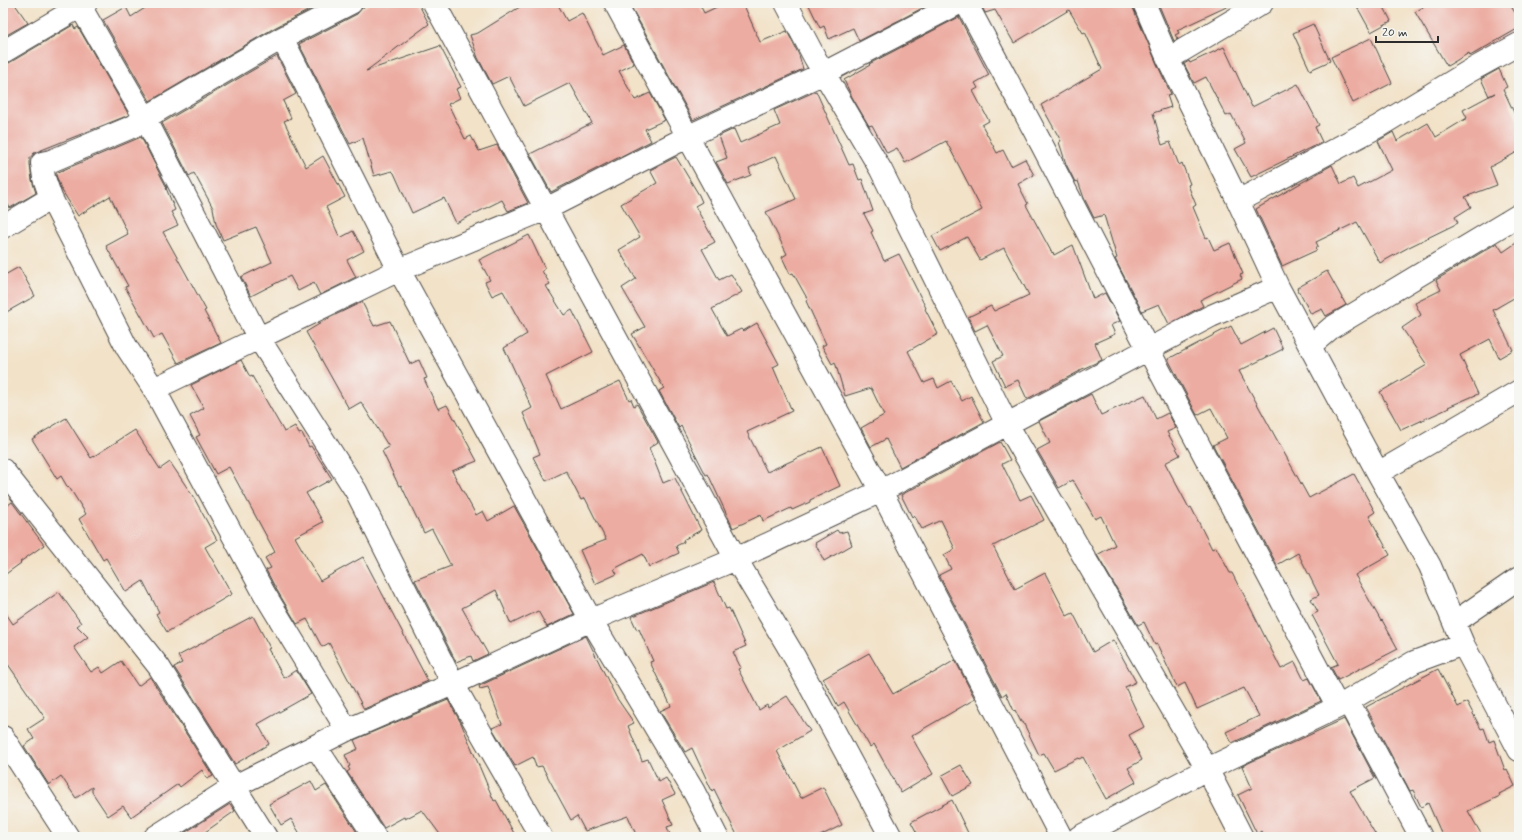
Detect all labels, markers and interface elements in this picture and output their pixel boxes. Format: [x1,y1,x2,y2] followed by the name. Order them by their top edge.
[1376,18,1438,44] scale bar
[1382,25,1408,41] text: 20 m

